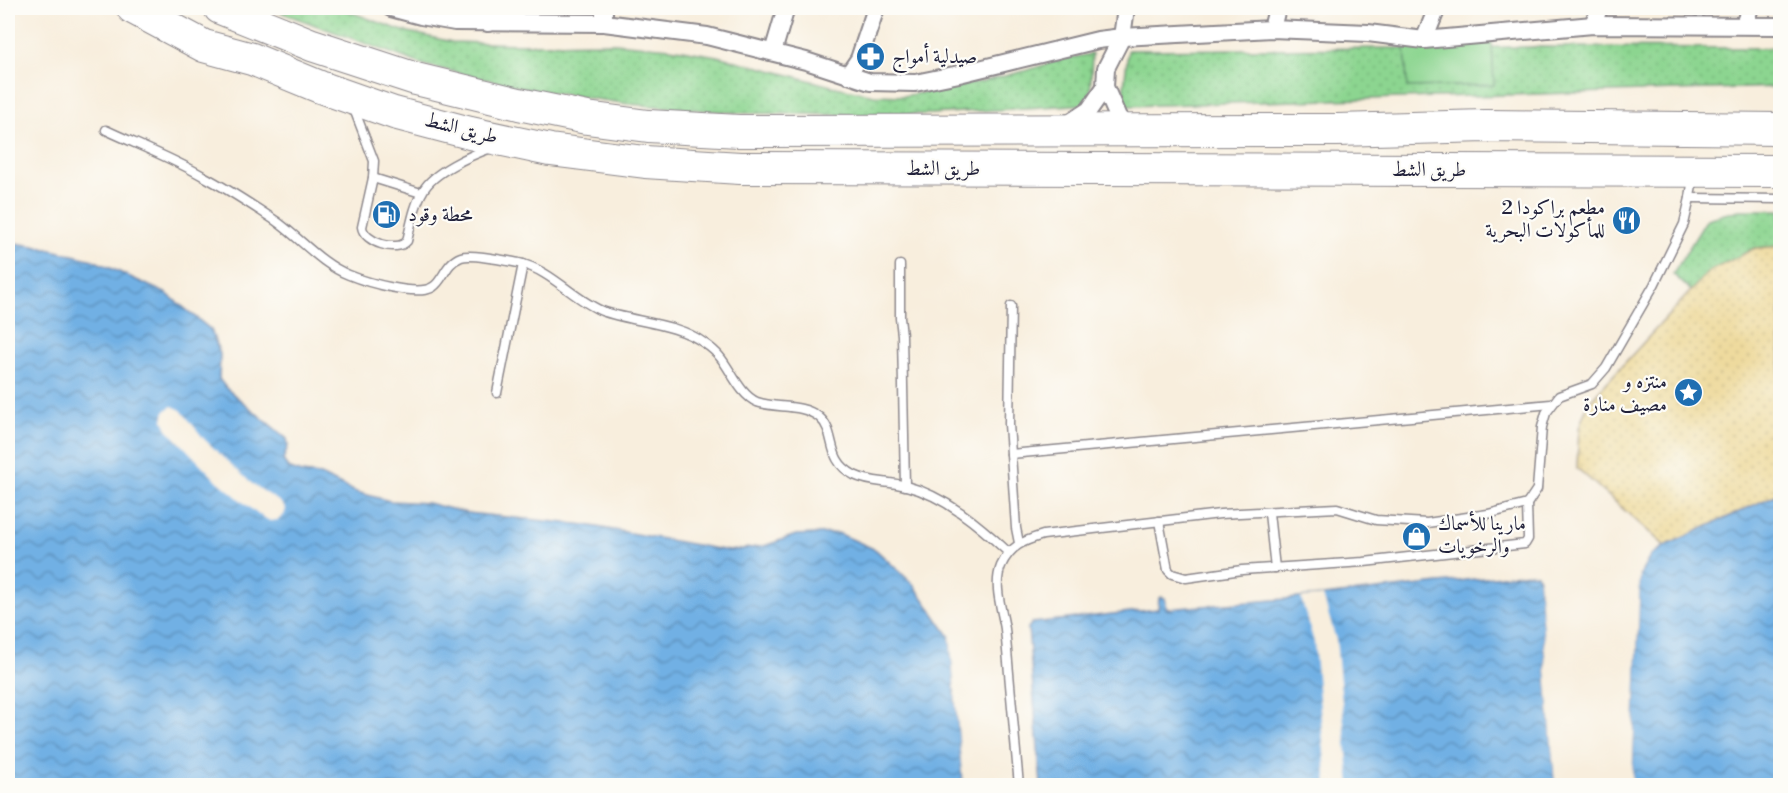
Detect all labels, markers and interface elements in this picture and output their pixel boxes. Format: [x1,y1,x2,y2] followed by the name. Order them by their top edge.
[855,41,887,73] pharmacy icon: صيدلية أمواج
[892,42,977,74] place label: صيدلية أمواج
[422,108,500,150] street label: طريق الشط
[906,157,980,182] street label: طريق الشط
[1392,158,1466,183] street label: طريق الشط
[1485,196,1605,244] place label: مطعم براكودا 2 للمأكولات البحرية
[371,199,403,231] fuel station icon: محطة وقود
[408,203,473,228] place label: محطة وقود
[1610,204,1642,236] restaurant icon: مطعم براكودا 2 للمأكولات البحرية
[1583,370,1667,418] place label: منتزه و مصيف منارة
[1672,377,1704,409] place icon: منتزه و مصيف منارة
[1438,510,1526,560] place label: مارينا للأسماك والرخويات
[1401,520,1433,552] shop icon: مارينا للأسماك والرخويات

